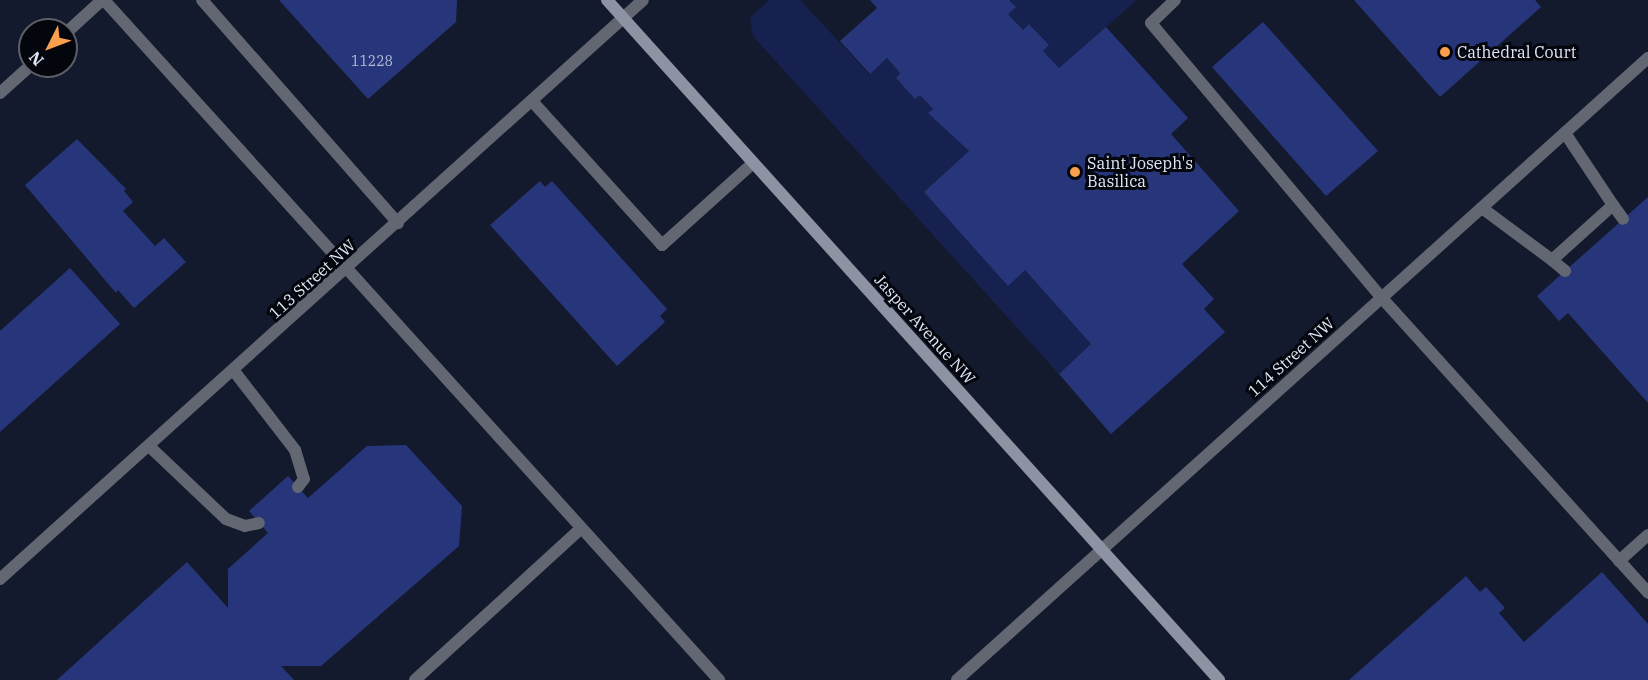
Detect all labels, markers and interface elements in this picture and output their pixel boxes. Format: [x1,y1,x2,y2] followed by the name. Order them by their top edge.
[18,18,78,78] north arrow
[1457,42,1576,62] place label: Cathedral Court
[1438,45,1452,59] marker: Cathedral Court
[24,47,48,70] text: N
[351,53,393,69] house number: 11228
[1087,153,1193,191] place label: Saint Joseph's Basilica
[1068,165,1082,179] marker: Saint Joseph's Basilica
[265,235,359,323] street label: 113 Street NW
[871,270,979,388] street label: Jasper Avenue NW
[1244,313,1338,401] street label: 114 Street NW

